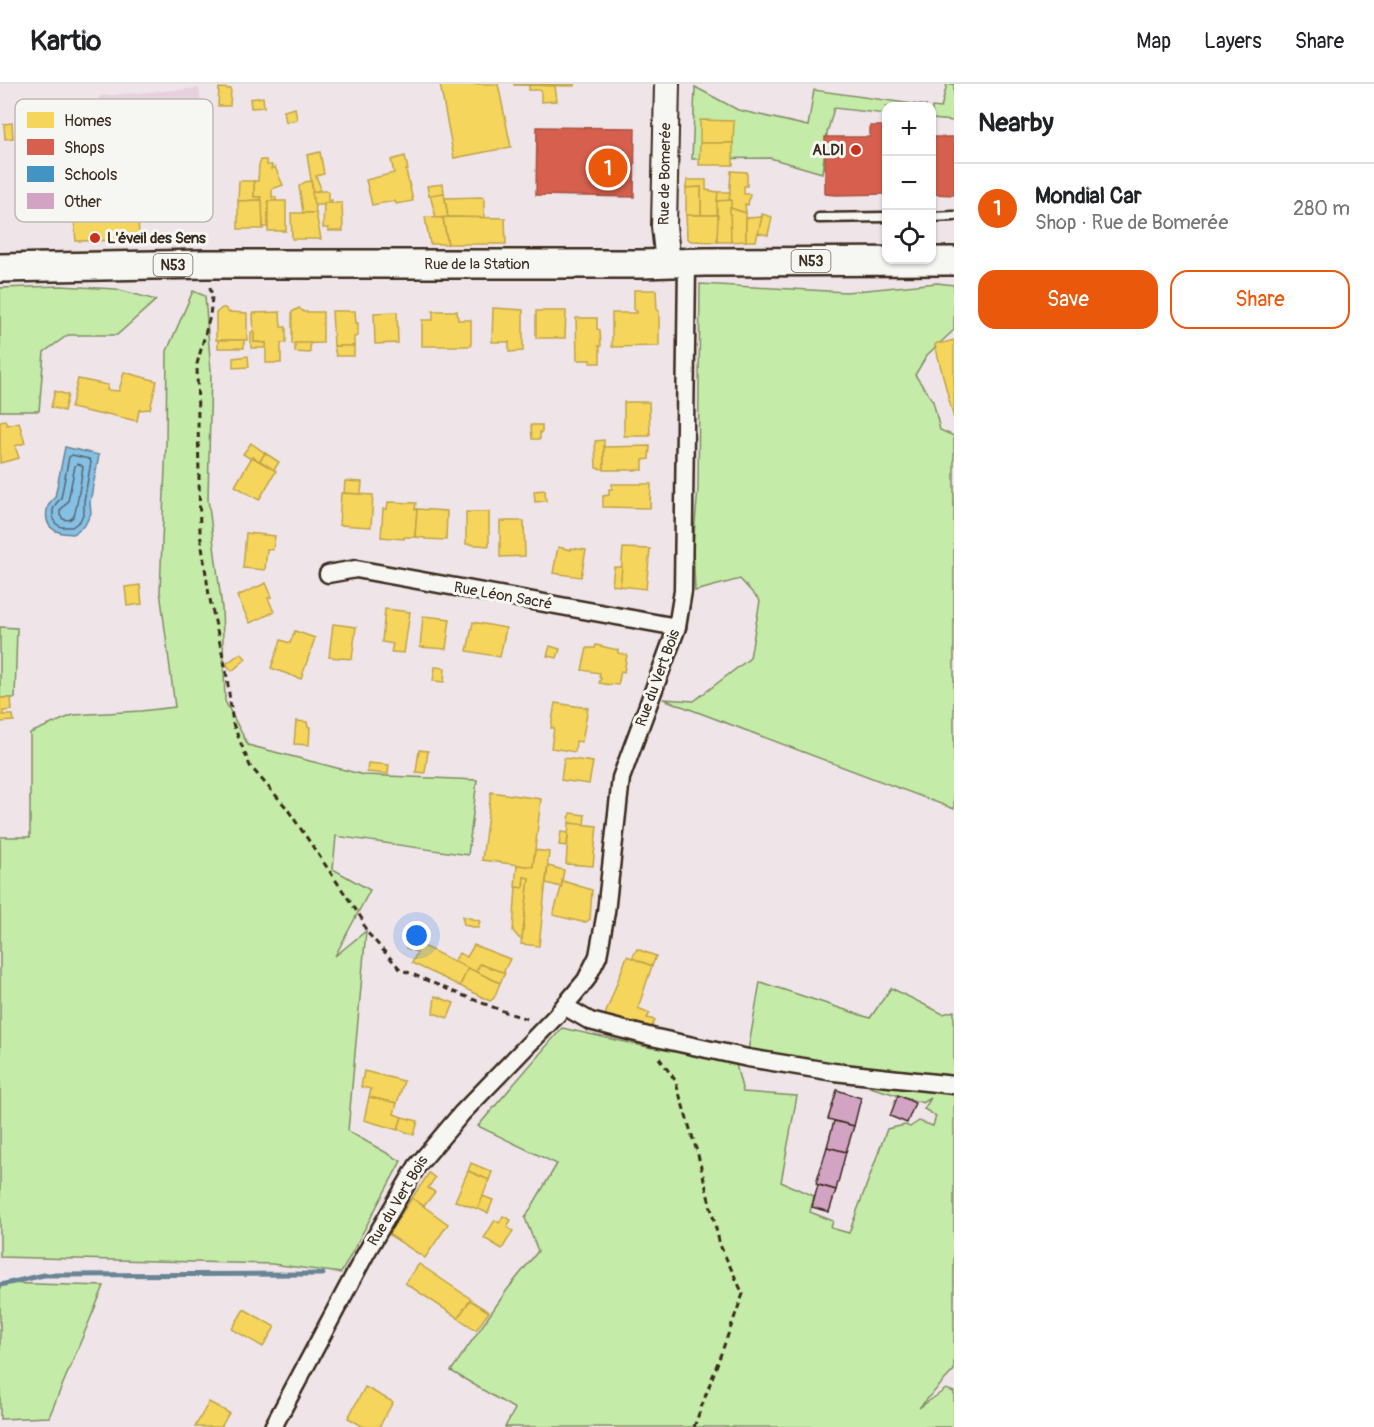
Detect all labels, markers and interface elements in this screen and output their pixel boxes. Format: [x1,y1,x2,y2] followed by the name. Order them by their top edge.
[30,24,101,59] text: Kartio
[1136,28,1171,55] text: Map
[1204,28,1262,55] text: Layers
[1295,28,1344,55] text: Share
[15,99,213,222] legend
[882,102,936,264] map controls
[882,102,936,156] button: +
[978,107,1054,139] text: Nearby
[64,111,112,131] text: Homes
[655,122,675,225] street label: Rue de Bomerée
[64,138,104,158] text: Shops
[812,141,844,160] place label: ALDI
[849,143,863,157] marker: ALDI
[588,146,628,190] pin: 1
[882,156,936,210] button: −
[64,165,117,185] text: Schools
[1035,182,1141,210] text: Mondial Car
[64,192,102,212] text: Other
[994,196,1001,221] text: 1
[1293,196,1350,221] text: 280 m
[882,210,936,264] button: locate
[1035,210,1228,235] text: Shop · Rue de Bomerée
[107,229,206,248] place label: L'éveil des Sens
[88,231,102,245] marker: L'éveil des Sens
[792,250,830,272] road number: N53
[154,254,192,276] road number: N53
[424,255,530,274] street label: Rue de la Station
[978,270,1158,329] button: Save
[1170,270,1350,329] button: Share
[452,578,554,614] street label: Rue Léon Sacré
[632,627,684,729] street label: Rue du Vert Bois
[402,921,431,950] your location
[364,1152,433,1250] street label: Rue du Vert Bois

